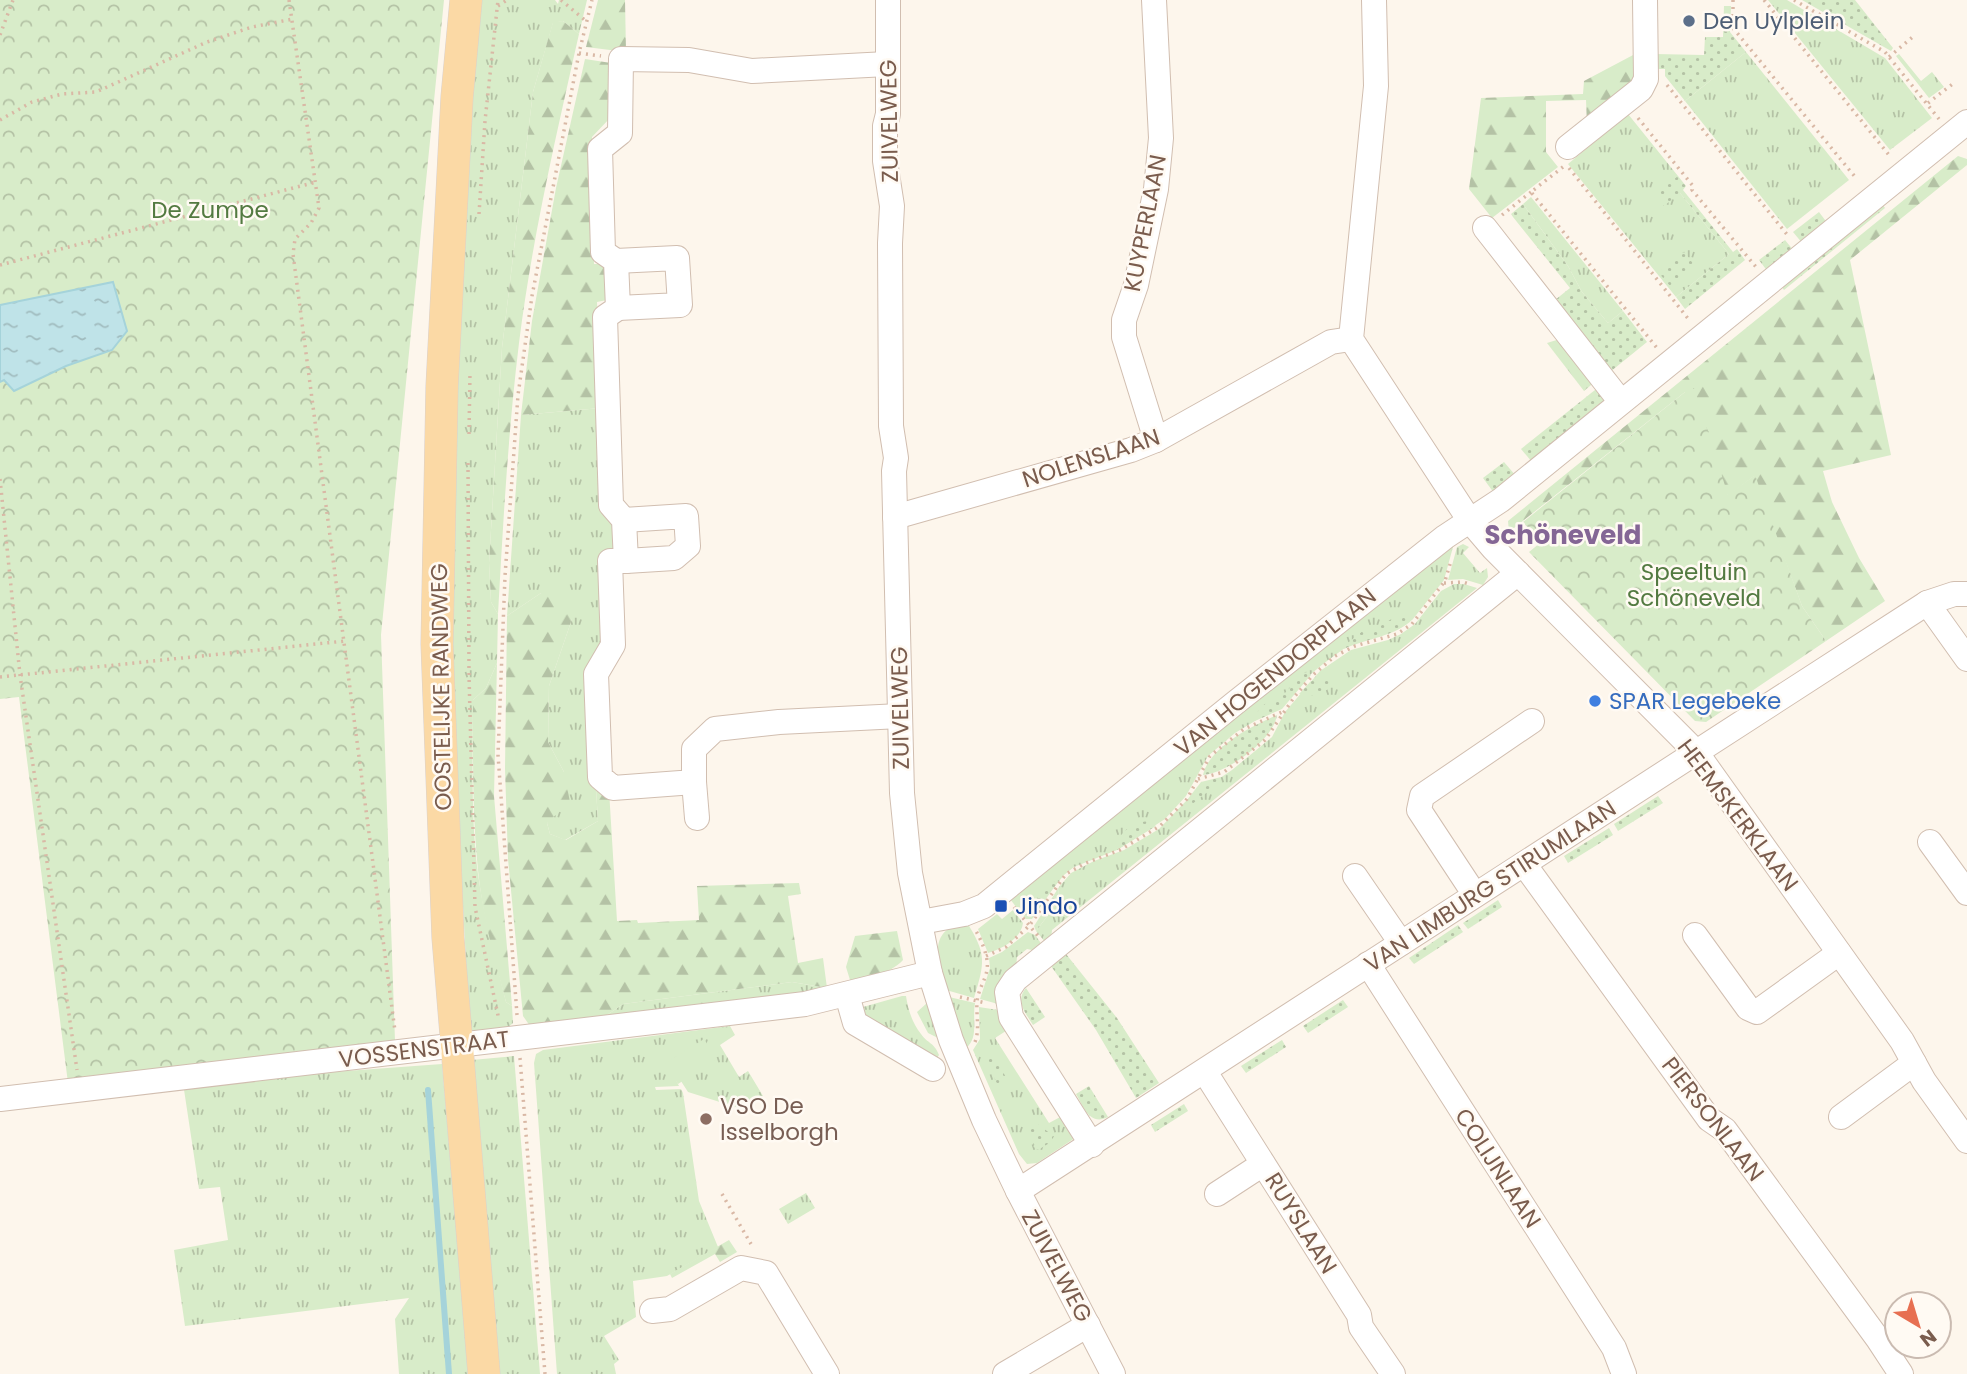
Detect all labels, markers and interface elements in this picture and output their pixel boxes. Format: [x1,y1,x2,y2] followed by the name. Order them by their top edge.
[1703,5,1844,37] place label: Den Uylplein
[1681,13,1697,29] marker: Den Uylplein
[872,59,906,183] street label: ZUIVELWEG
[1116,152,1174,294] street label: KUYPERLAAN
[151,194,269,226] park label: De Zumpe
[1018,421,1164,495] street label: NOLENSLAAN
[1485,517,1641,553] district label: Schöneveld
[1627,556,1761,614] park label: Speeltuin Schöneveld
[423,563,459,811] street label: OOSTELIJKE RANDWEG
[1167,580,1383,764] street label: VAN HOGENDORPLAAN
[883,646,917,770] street label: ZUIVELWEG
[1609,685,1781,717] place label: SPAR Legebeke
[1587,693,1603,709] marker: SPAR Legebeke
[1670,732,1806,898] street label: HEEMSKERKLAAN
[1358,792,1622,980] street label: VAN LIMBURG STIRUMLAAN
[1015,890,1078,922] place label: Jindo
[993,898,1009,914] marker: Jindo
[337,1023,511,1075] street label: VOSSENSTRAAT
[1654,1050,1772,1188] street label: PIERSONLAAN
[720,1090,839,1148] place label: VSO De Isselborgh
[1447,1102,1549,1234] street label: COLIJNLAAN
[698,1111,714,1127] marker: VSO De Isselborgh
[1257,1166,1345,1280] street label: RUYSLAAN
[1014,1204,1100,1328] street label: ZUIVELWEG
[1883,1290,1953,1360] north arrow
[1914,1323,1942,1353] text: N

